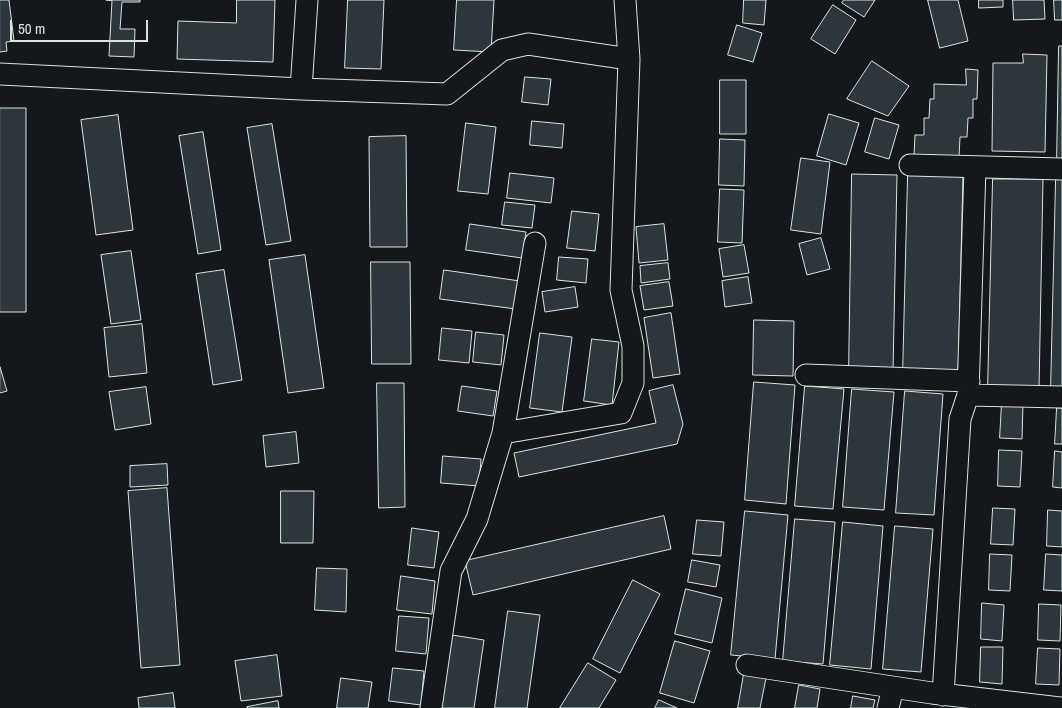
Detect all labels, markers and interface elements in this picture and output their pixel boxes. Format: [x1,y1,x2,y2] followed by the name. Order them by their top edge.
[12,10,150,42] scale bar
[18,18,45,39] text: 50 m

